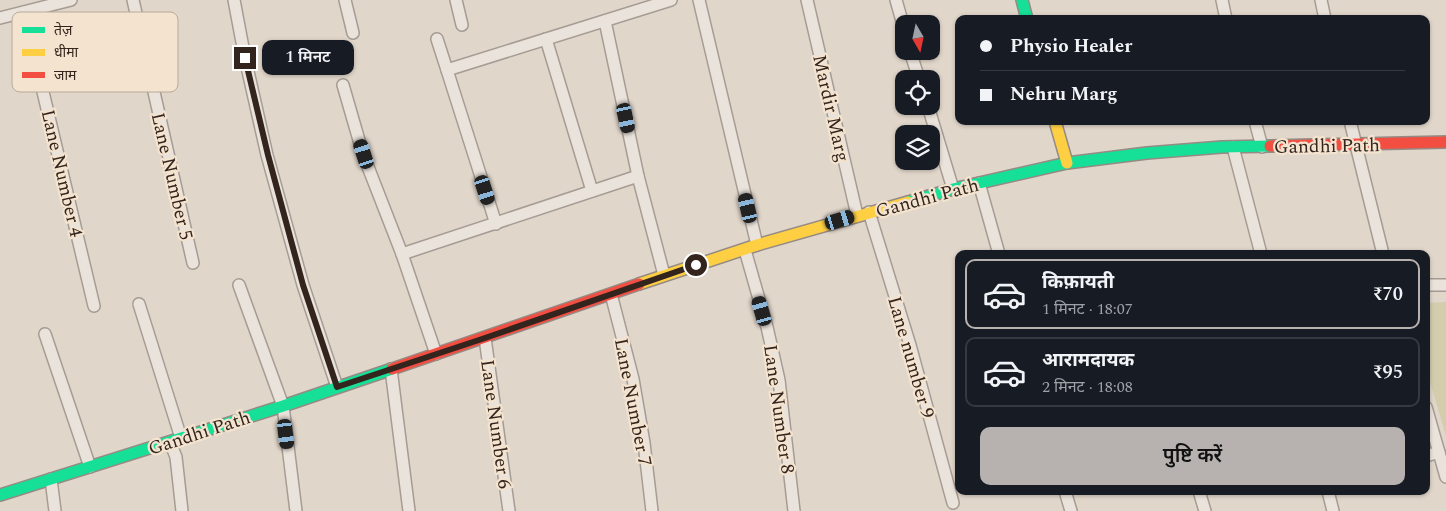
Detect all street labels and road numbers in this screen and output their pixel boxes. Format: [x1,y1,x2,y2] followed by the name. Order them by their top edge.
[804,52,857,165] street label: Mardir Marg
[33,107,90,240] street label: Lane Number 4
[143,110,200,243] street label: Lane Number 5
[1274,131,1380,162] street label: Gandhi Path
[872,171,982,226] street label: Gandhi Path
[879,293,942,422] street label: Lane number 9
[606,336,659,469] street label: Lane Number 7
[755,343,802,476] street label: Lane Number 8
[472,358,519,491] street label: Lane Number 6
[145,403,254,464] street label: Gandhi Path

